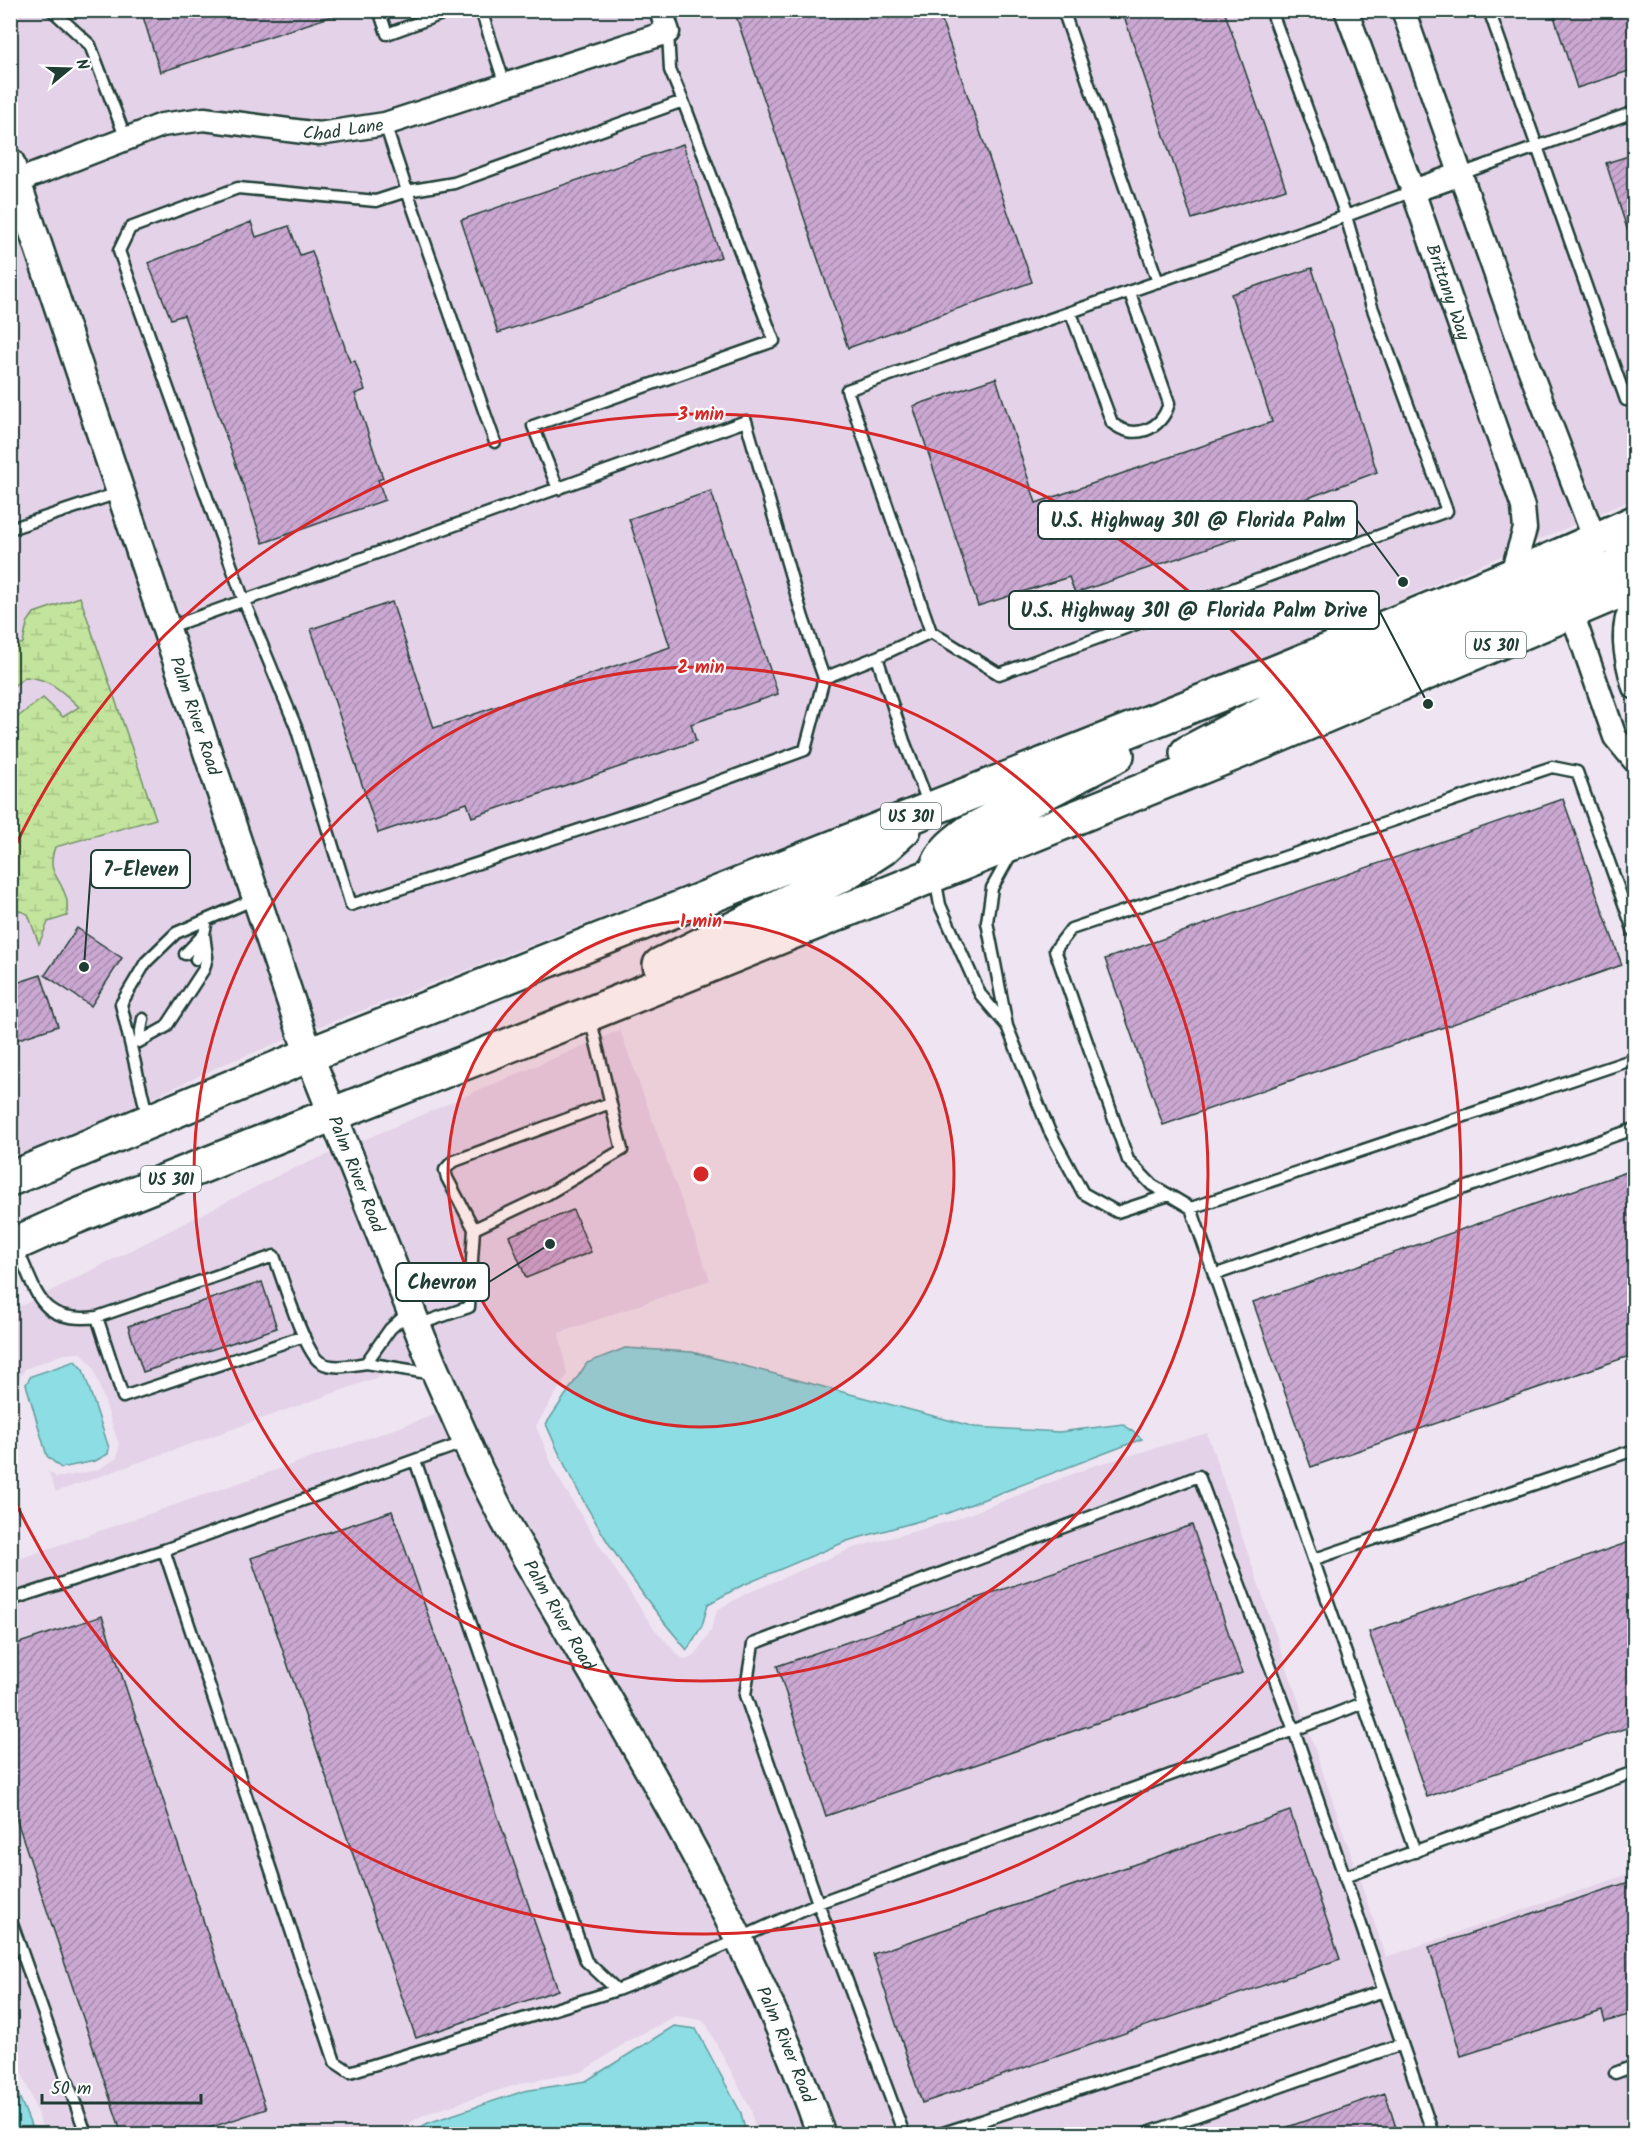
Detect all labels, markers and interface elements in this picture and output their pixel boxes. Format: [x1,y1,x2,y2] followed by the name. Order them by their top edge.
[39,39,99,99] north arrow
[68,56,95,73] text: N
[301,111,386,150] street label: Chad Lane
[1417,240,1477,345] street label: Brittany Way
[677,401,724,430] text: 3 min
[1038,501,1357,539] callout: U.S. Highway 301 @ Florida Palm
[1050,506,1346,538] text: U.S. Highway 301 @ Florida Palm
[1009,591,1379,629] callout: U.S. Highway 301 @ Florida Palm Drive
[1021,596,1368,628] text: U.S. Highway 301 @ Florida Palm Drive
[1466,632,1526,658] road number: US 301
[161,653,228,781] street label: Palm River Road
[678,654,724,683] text: 2 min
[881,803,941,829] road number: US 301
[91,850,190,888] callout: 7-Eleven
[103,855,179,887] text: 7-Eleven
[680,908,722,937] text: 1 min
[319,1112,392,1239] street label: Palm River Road
[691,1164,711,1184] centre of rings
[141,1166,201,1192] road number: US 301
[396,1263,489,1301] callout: Chevron
[407,1268,477,1300] text: Chevron
[514,1555,602,1677] street label: Palm River Road
[747,1982,822,2108] street label: Palm River Road
[42,2067,201,2105] scale bar
[51,2075,91,2104] text: 50 m

